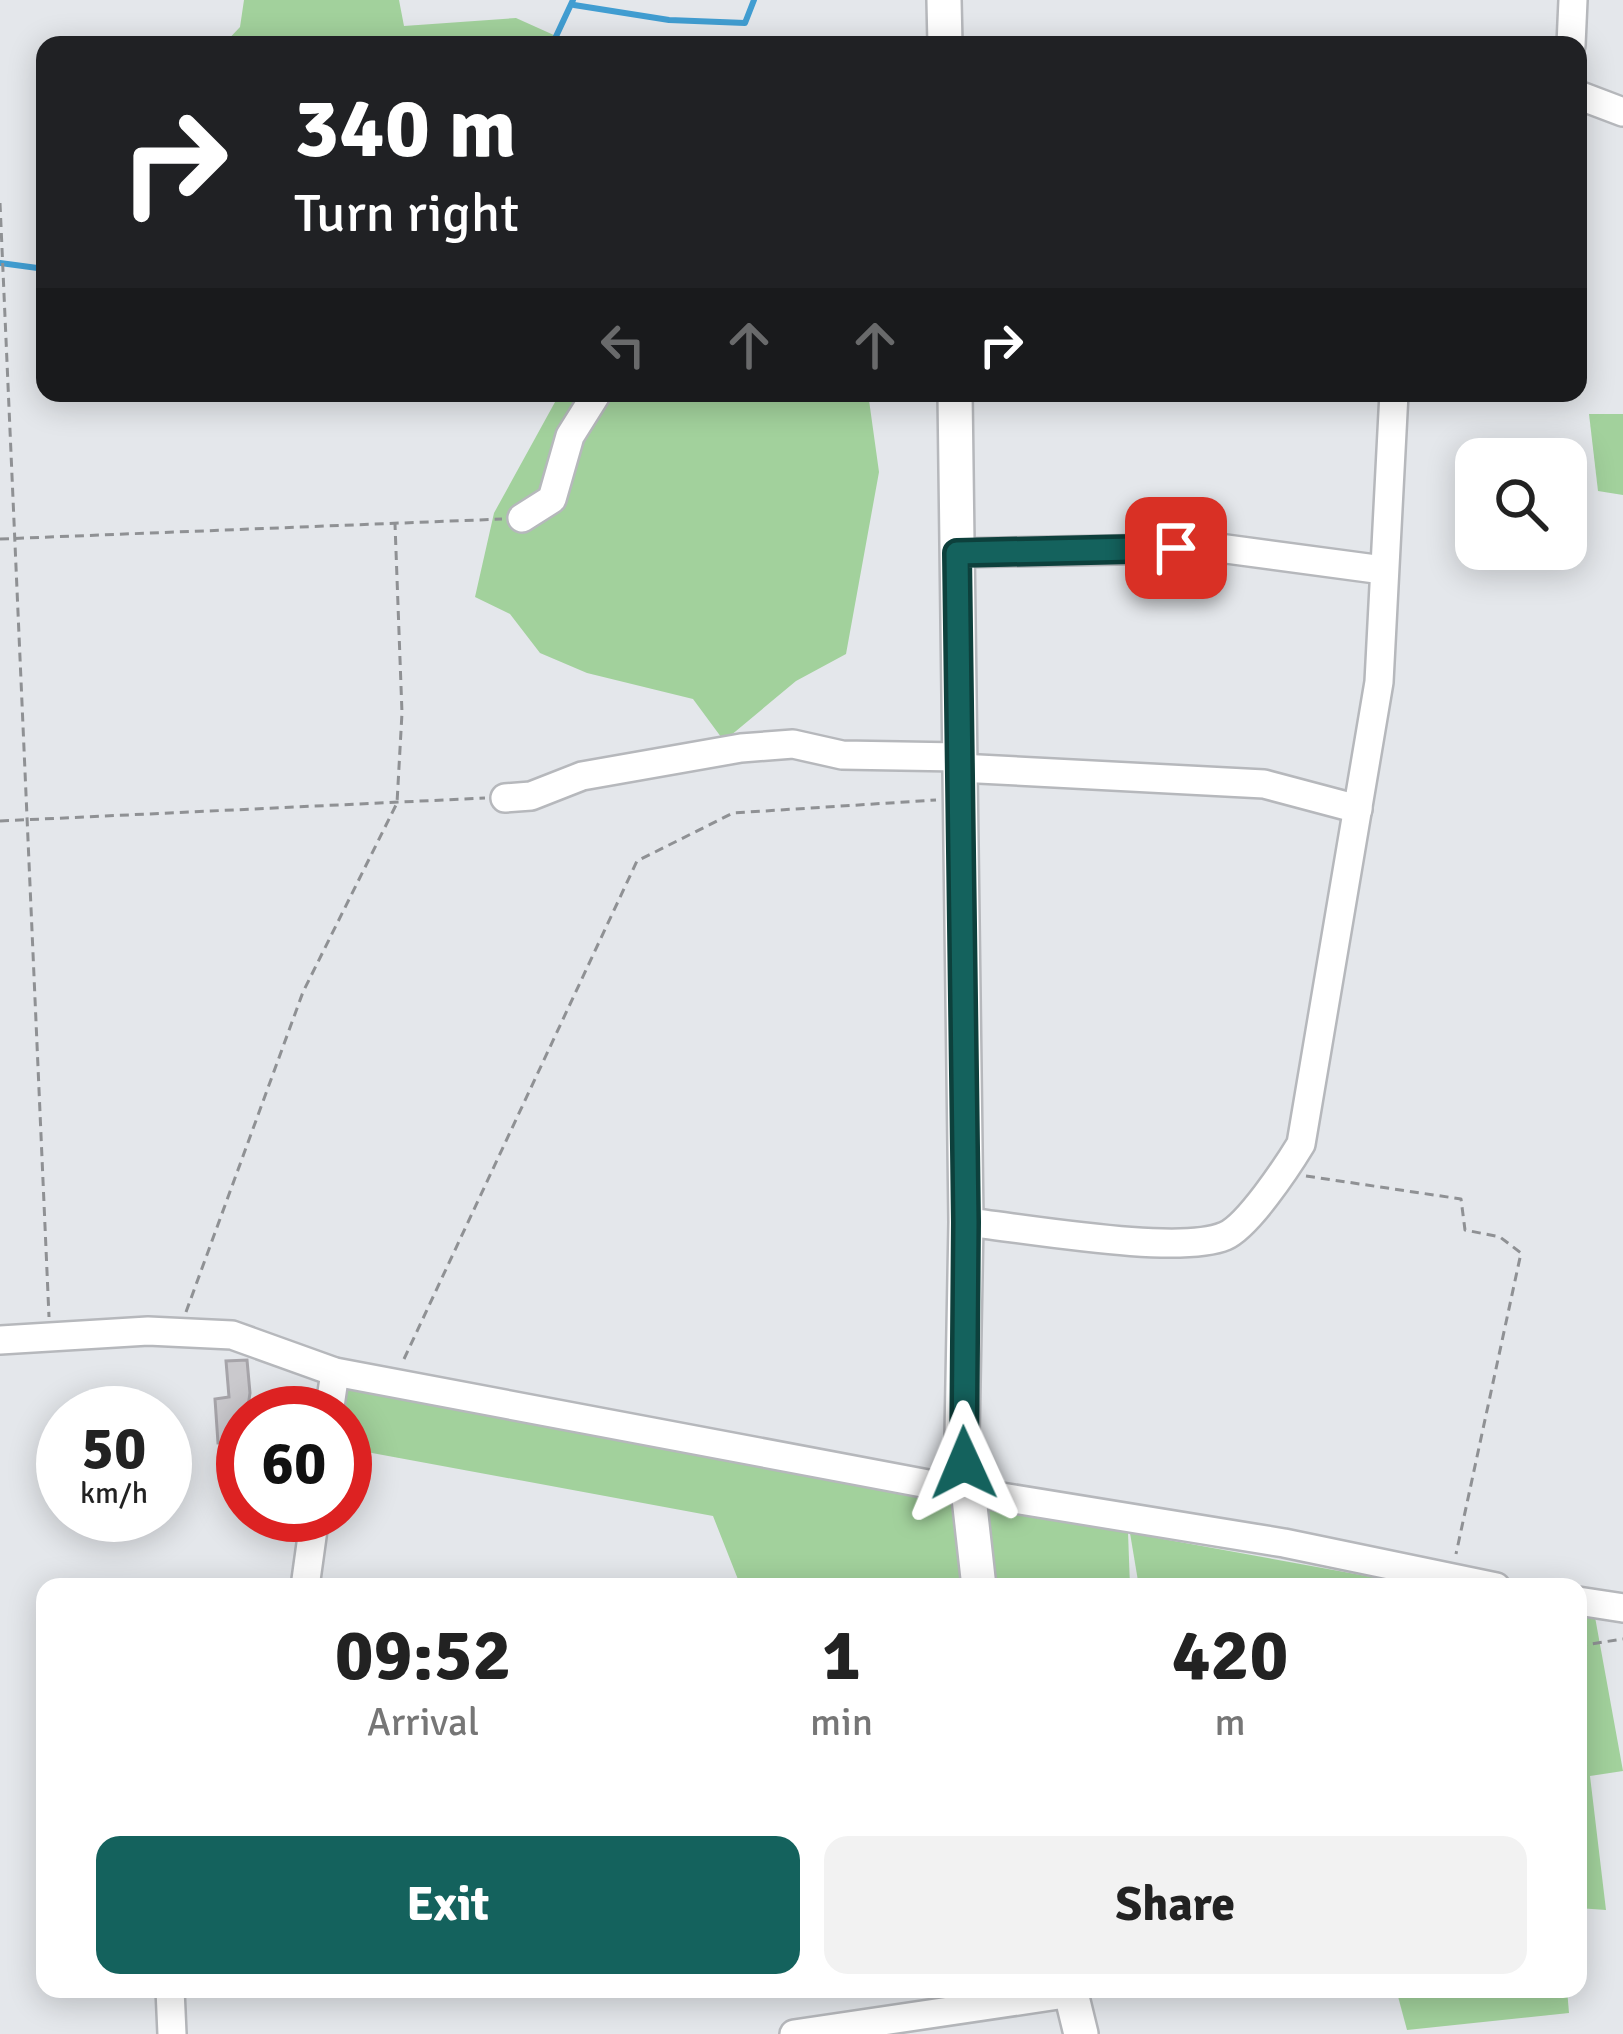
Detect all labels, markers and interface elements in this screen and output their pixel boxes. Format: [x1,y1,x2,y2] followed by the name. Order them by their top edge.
[294,77,516,181] text: 340 m
[96,84,252,240] icon: right
[294,180,519,247] text: Turn right
[590,312,656,378] icon: left
[716,312,782,378] icon: ahead
[842,312,908,378] icon: ahead
[968,312,1034,378] icon: right
[1455,438,1587,570] map controls
[1455,438,1587,570] button: search
[1125,497,1227,599] pin
[1143,515,1209,581] icon: arrive
[216,1386,372,1542] speed limit sign: 60
[901,1400,1027,1526] position arrow
[82,1412,146,1486] text: 50
[80,1475,148,1512] text: km/h
[335,1611,511,1700] text: 09:52
[822,1611,861,1700] text: 1
[1172,1611,1288,1700] text: 420
[367,1698,479,1746] text: Arrival
[810,1698,873,1746] text: min
[1214,1698,1246,1746] text: m
[96,1836,800,1974] button: Exit
[824,1836,1527,1974] button: Share

